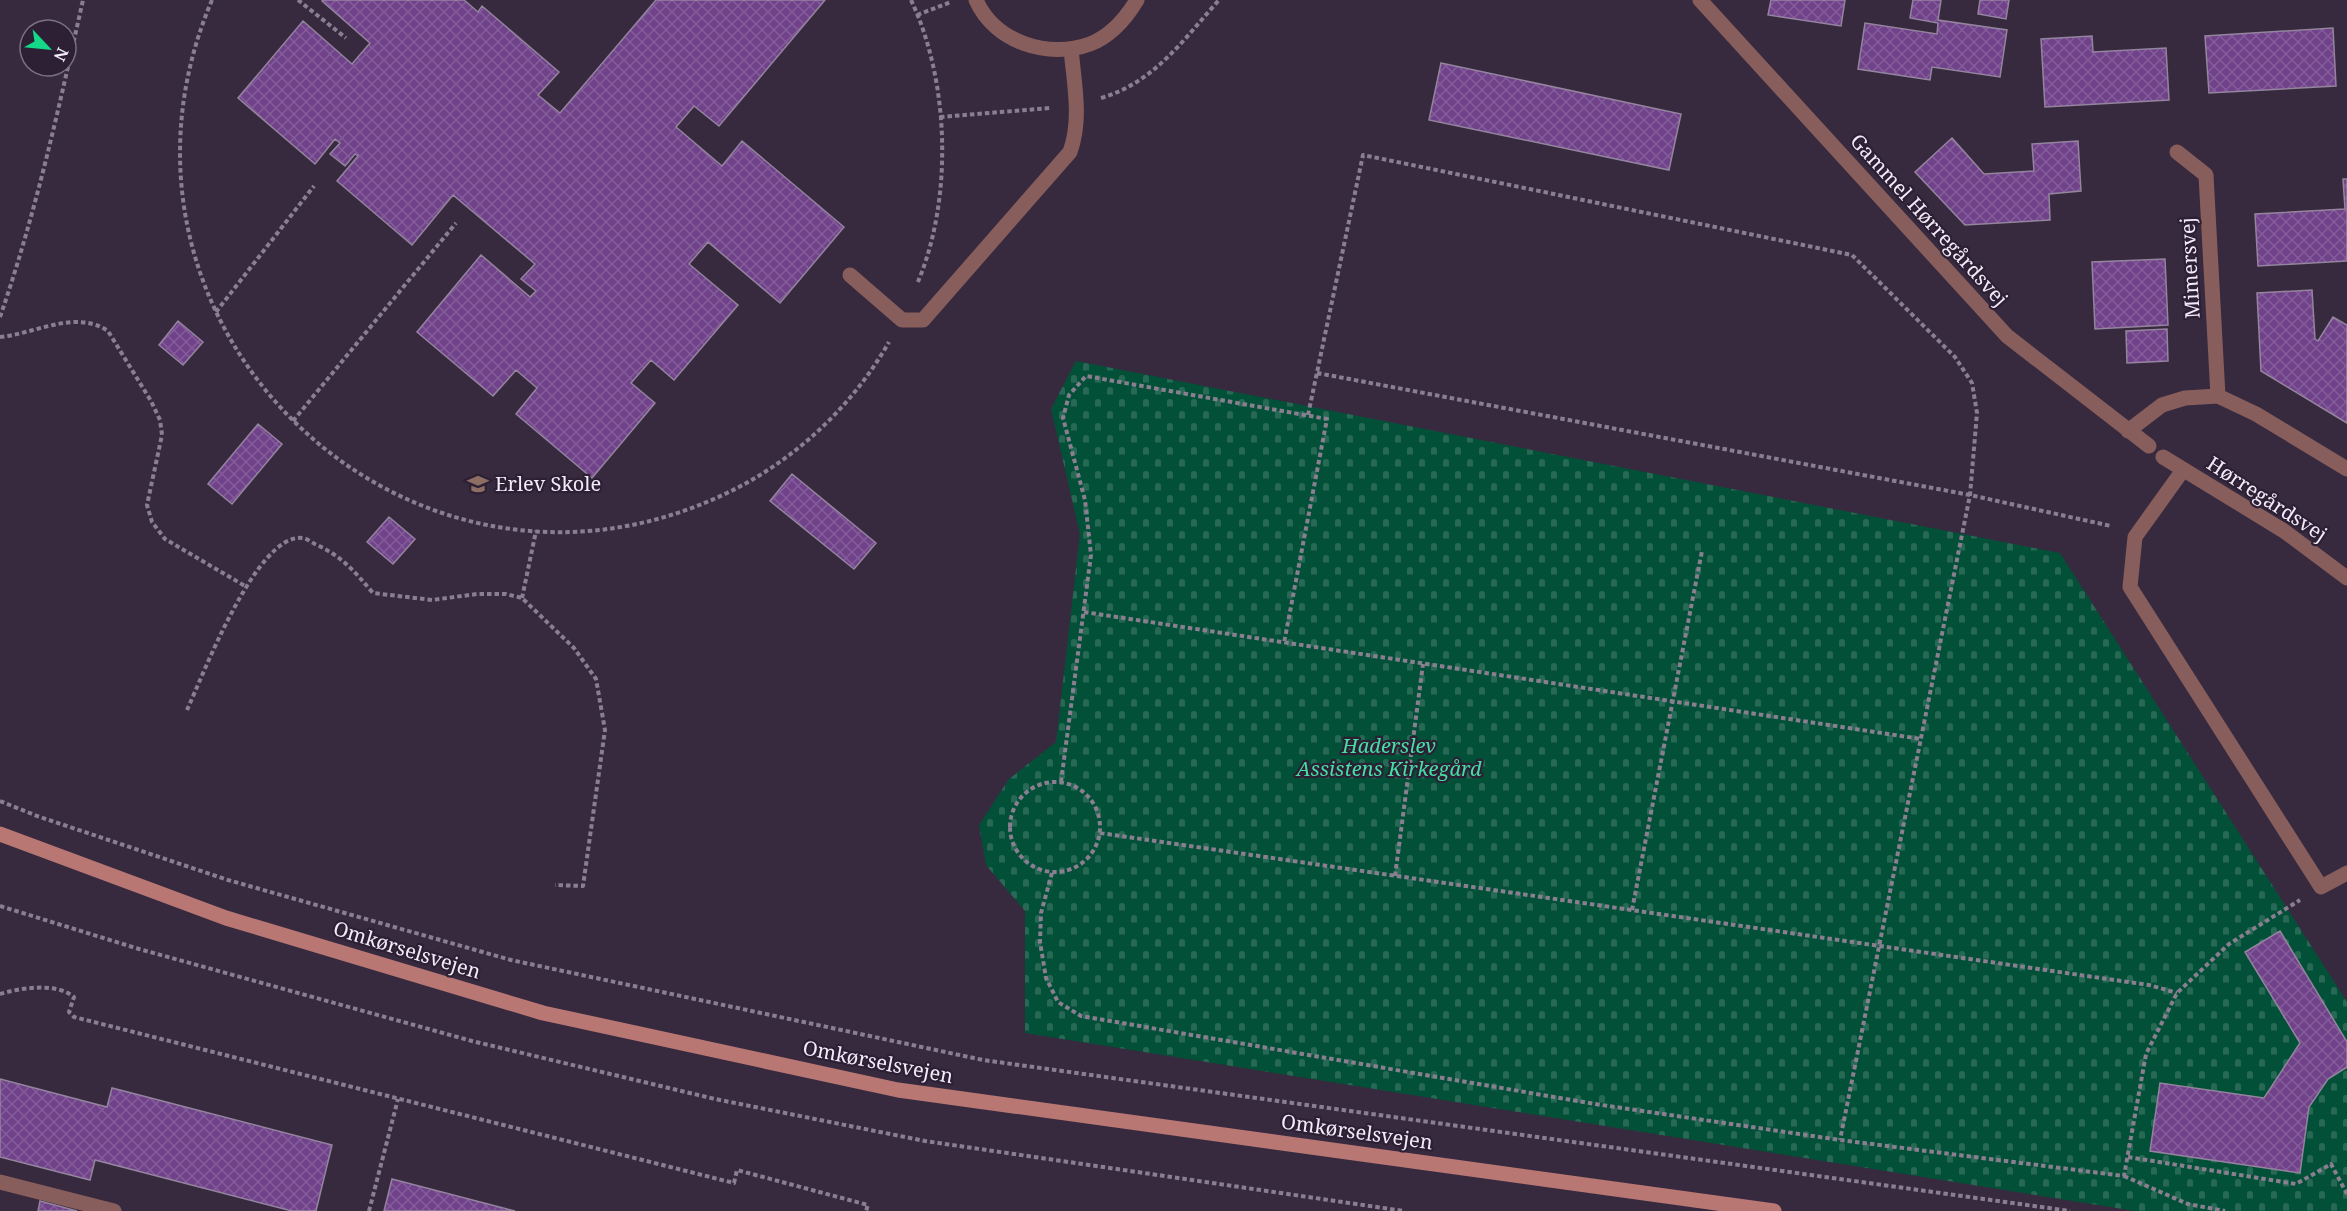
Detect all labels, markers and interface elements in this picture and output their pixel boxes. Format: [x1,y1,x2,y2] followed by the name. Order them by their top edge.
[18,18,78,78] north arrow
[49,44,74,65] text: N
[1845,128,2014,312] street label: Gammel Hørregårdsvej
[2173,217,2206,319] street label: Mimersvej
[2202,450,2332,547] street label: Hørregårdsvej
[495,470,601,497] place label: Erlev Skole
[466,472,490,496] school or university icon: Erlev Skole
[1294,732,1482,782] park label: Haderslev Assistens Kirkegård
[330,914,484,985] street label: Omkørselsvejen
[801,1034,956,1089] street label: Omkørselsvejen
[1280,1108,1435,1156] street label: Omkørselsvejen

